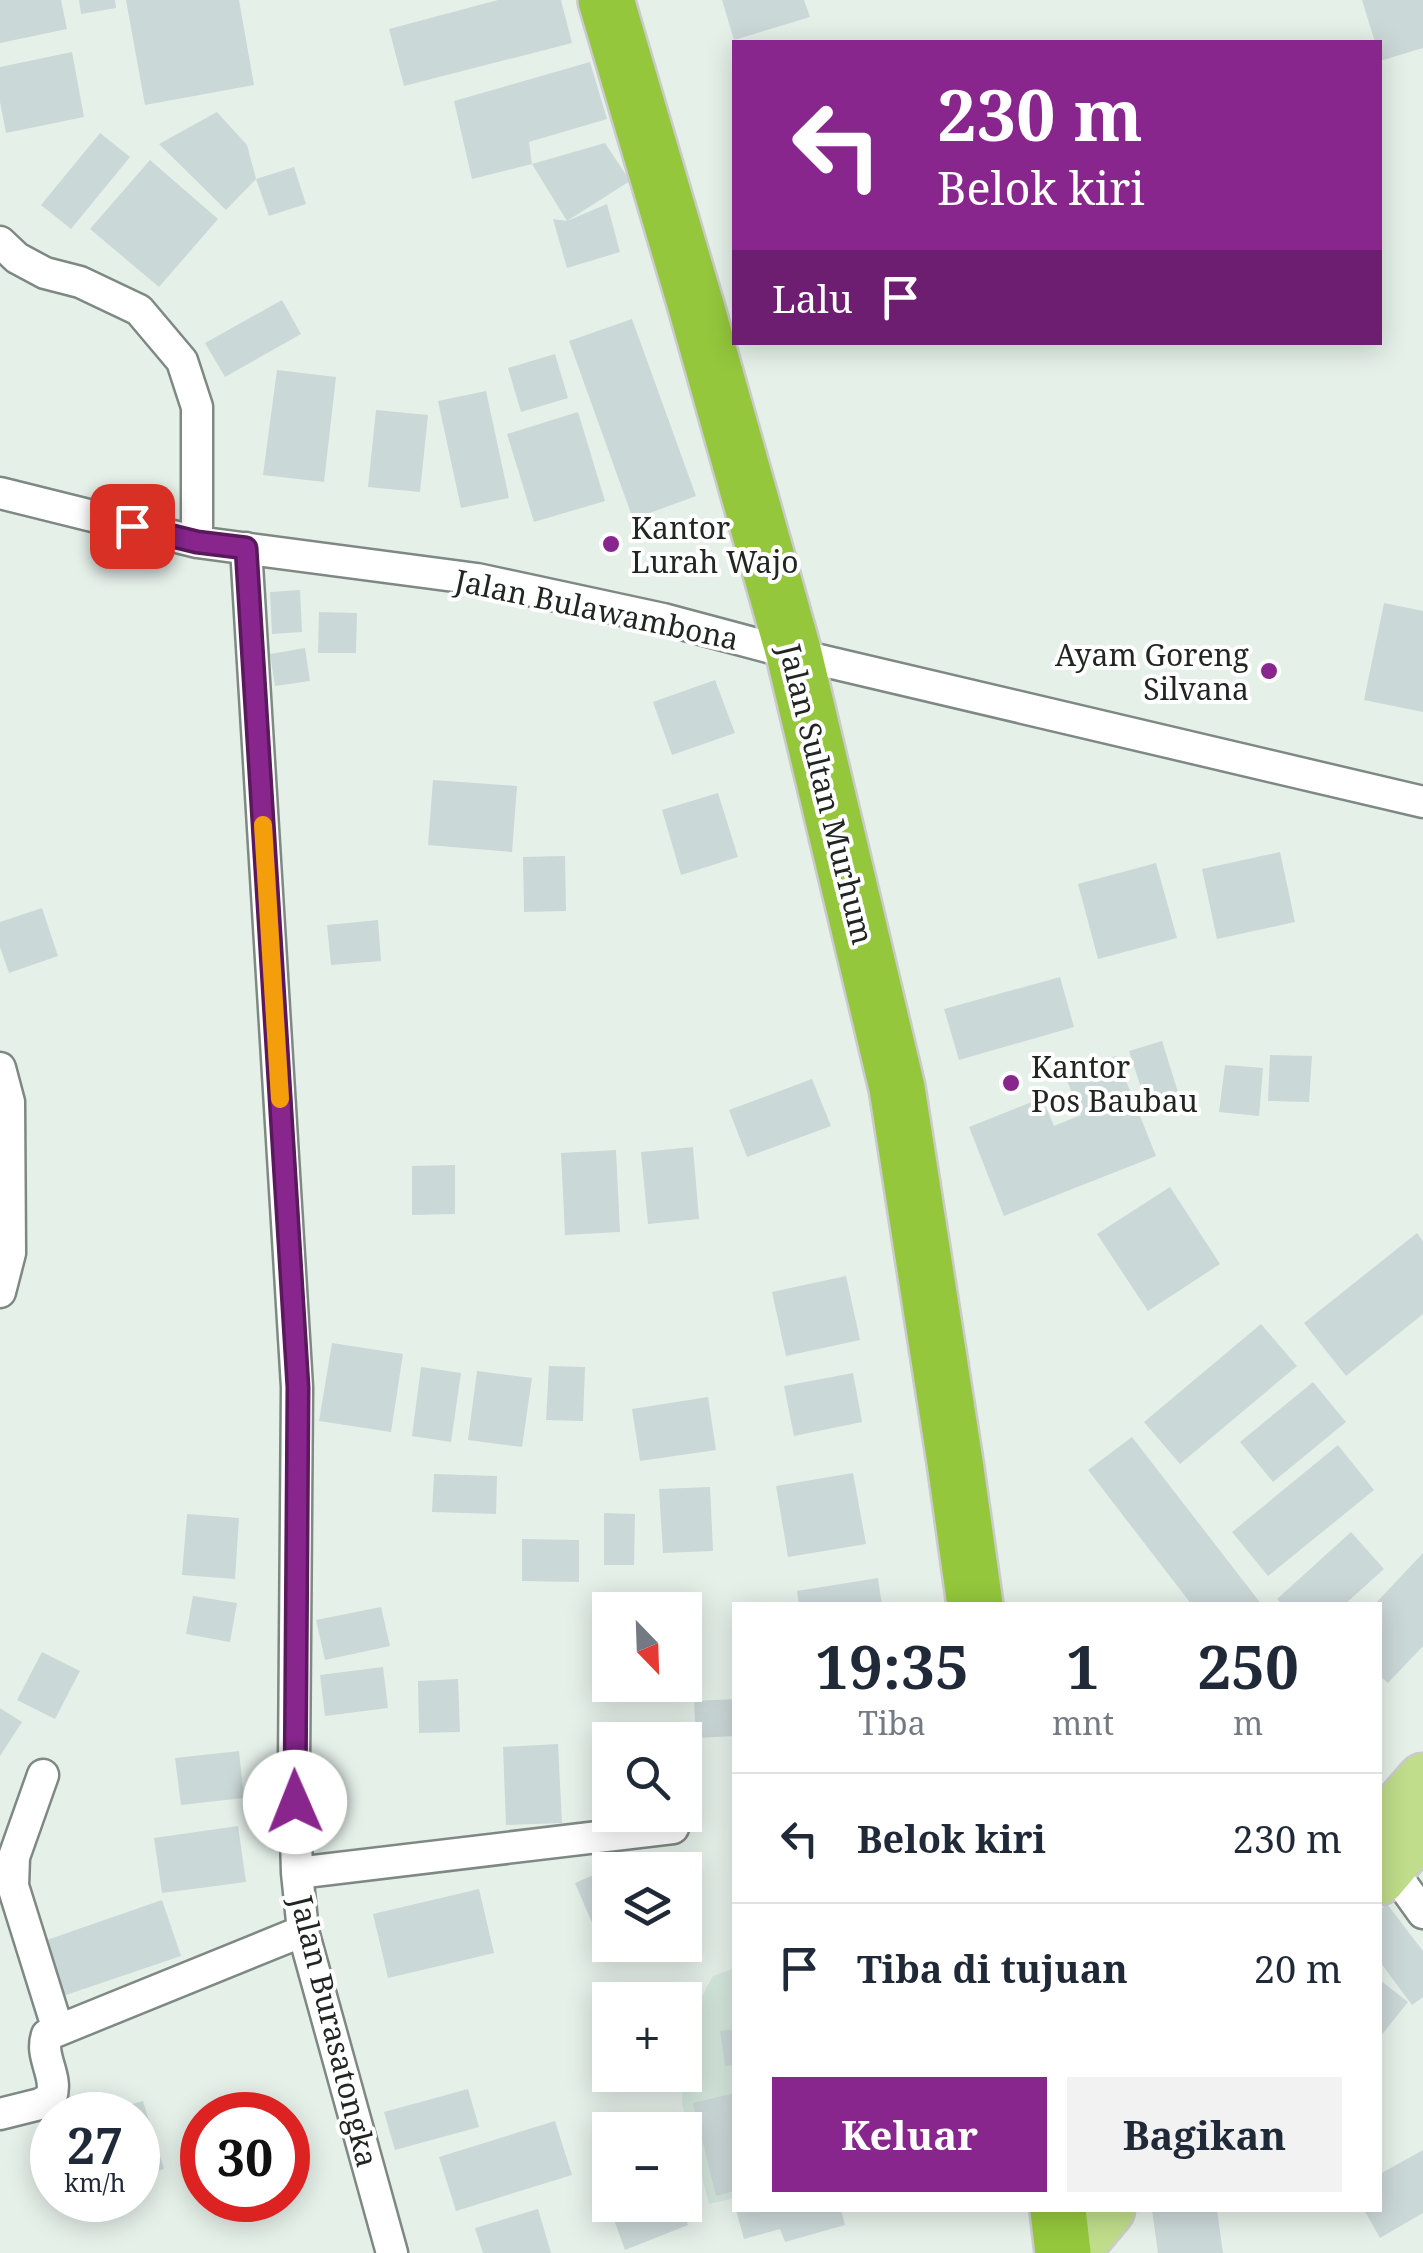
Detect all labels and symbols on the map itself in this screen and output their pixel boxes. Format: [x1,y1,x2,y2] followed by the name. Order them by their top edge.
[90,484,175,569] pin
[631,507,799,582] place label: Kantor Lurah Wajo
[600,533,622,555] marker: Kantor Lurah Wajo
[450,559,743,659] street label: Jalan Bulawambona
[1055,634,1249,709] place label: Ayam Goreng Silvana
[770,639,884,948] street label: Jalan Sultan Murhum
[1258,660,1280,682] marker: Ayam Goreng Silvana
[1031,1046,1198,1121] place label: Kantor Pos Baubau
[1000,1072,1022,1094] marker: Kantor Pos Baubau
[592,1592,702,1702] north arrow
[243,1750,347,1854] position arrow
[281,1890,389,2171] street label: Jalan Burasatongka
[180,2092,310,2222] speed limit sign: 30

